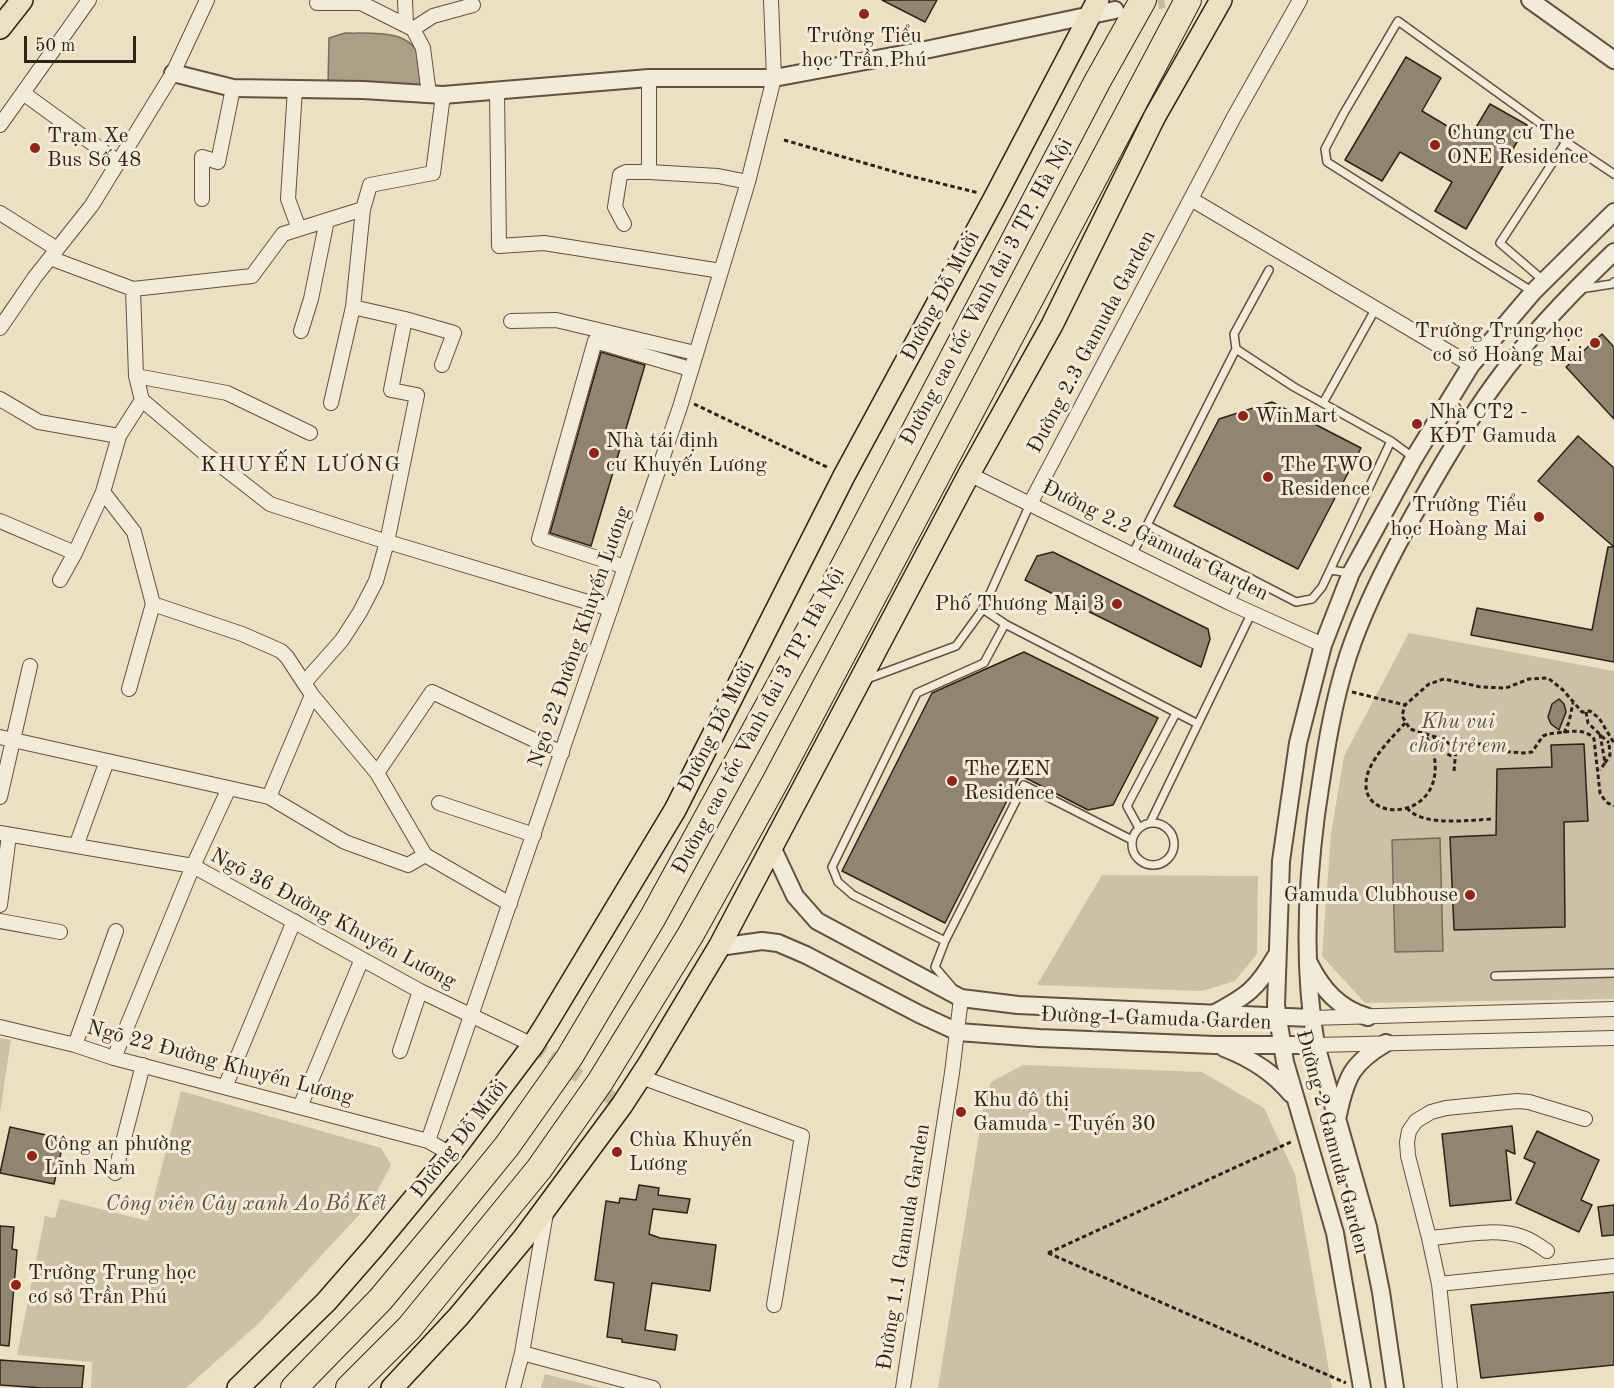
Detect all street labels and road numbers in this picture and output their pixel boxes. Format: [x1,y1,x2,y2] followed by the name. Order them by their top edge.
[895,134,1079,450] street label: Đường cao tốc Vành đai 3 TP. Hà Nội
[1022,226,1162,458] street label: Đường 2.3 Gamuda Garden
[896,227,986,365] street label: Đường Đỗ Mười
[1038,475,1272,607] street label: Đường 2.2 Gamuda Garden
[523,503,637,771] street label: Ngõ 22 Đường Khuyến Lương
[667,563,851,879] street label: Đường cao tốc Vành đai 3 TP. Hà Nội
[673,657,761,797] street label: Đường Đỗ Mười
[206,843,460,995] street label: Ngõ 36 Đường Khuyến Lương
[1040,1002,1272,1036] street label: Đường 1 Gamuda Garden
[84,1015,356,1111] street label: Ngõ 22 Đường Khuyến Lương
[1290,1027,1374,1257] street label: Đường 2 Gamuda Garden
[406,1075,514,1203] street label: Đường Đỗ Mười
[872,1122,936,1372] street label: Đường 1.1 Gamuda Garden

